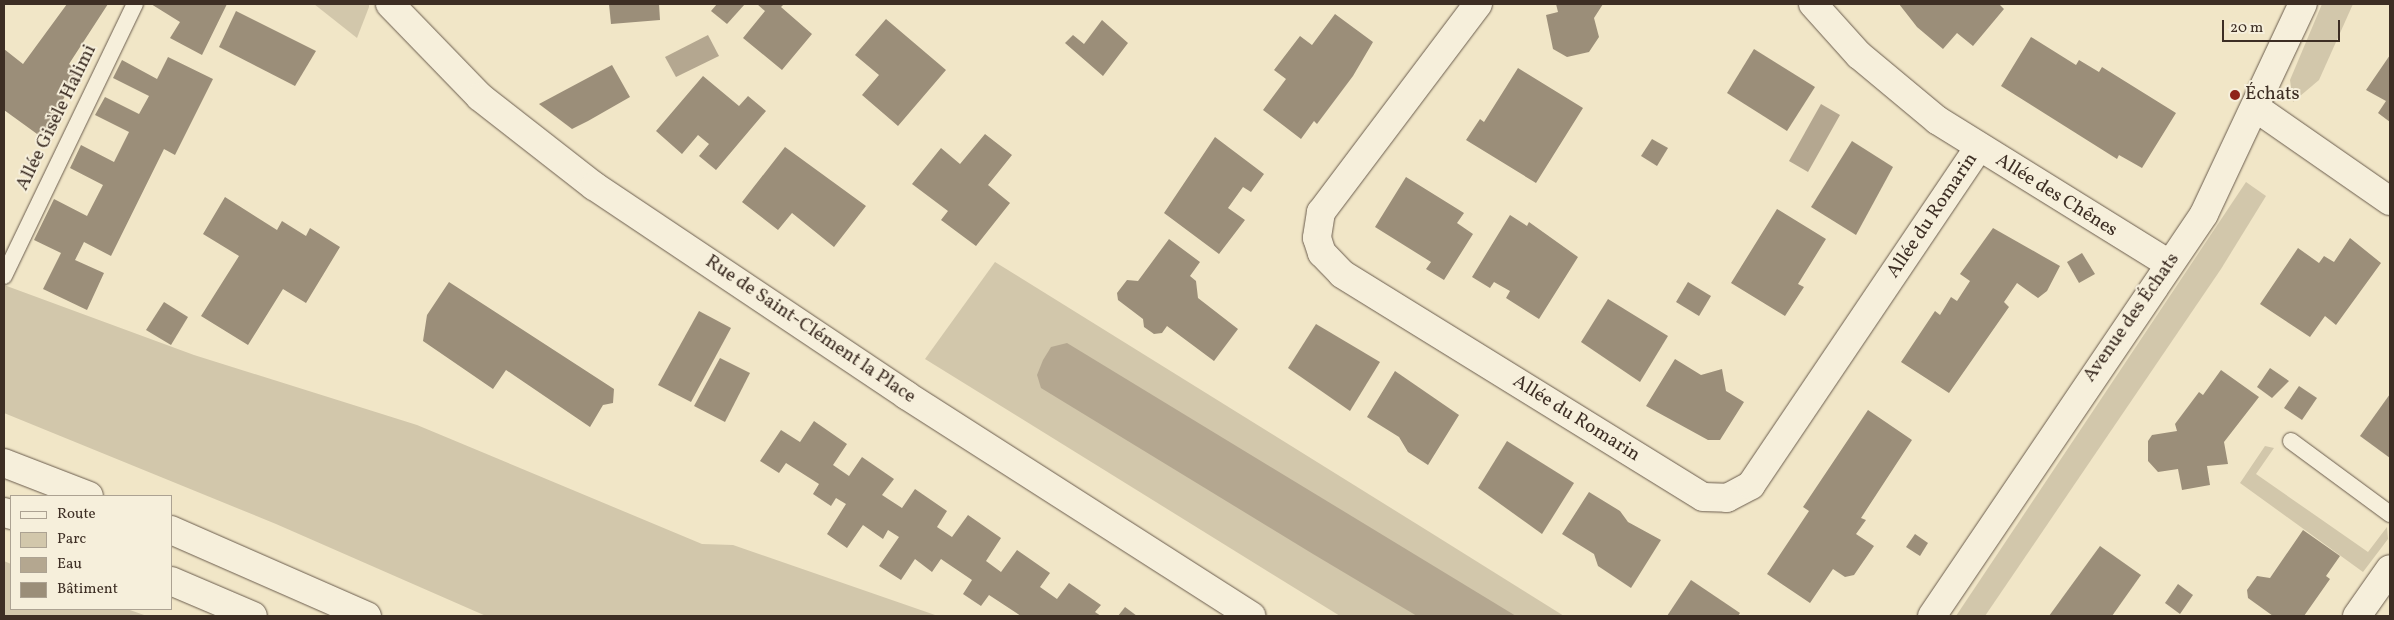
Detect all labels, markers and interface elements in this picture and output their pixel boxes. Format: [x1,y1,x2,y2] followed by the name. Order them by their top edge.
[2224,10,2342,42] scale bar
[2230,18,2263,39] text: 20 m
[12,41,102,195] street label: Allée Gisèle Halimi
[2245,84,2300,106] place label: Échats
[2229,89,2241,101] marker: Échats
[1883,149,1983,283] street label: Allée du Romarin
[1991,149,2121,243] street label: Allée des Chênes
[2079,249,2185,387] street label: Avenue des Échats
[700,251,920,409] street label: Rue de Saint-Clément la Place
[1508,371,1644,467] street label: Allée du Romarin
[10,495,172,610] legend
[57,504,96,525] text: Route
[57,529,86,550] text: Parc
[57,554,82,575] text: Eau
[57,579,118,600] text: Bâtiment

